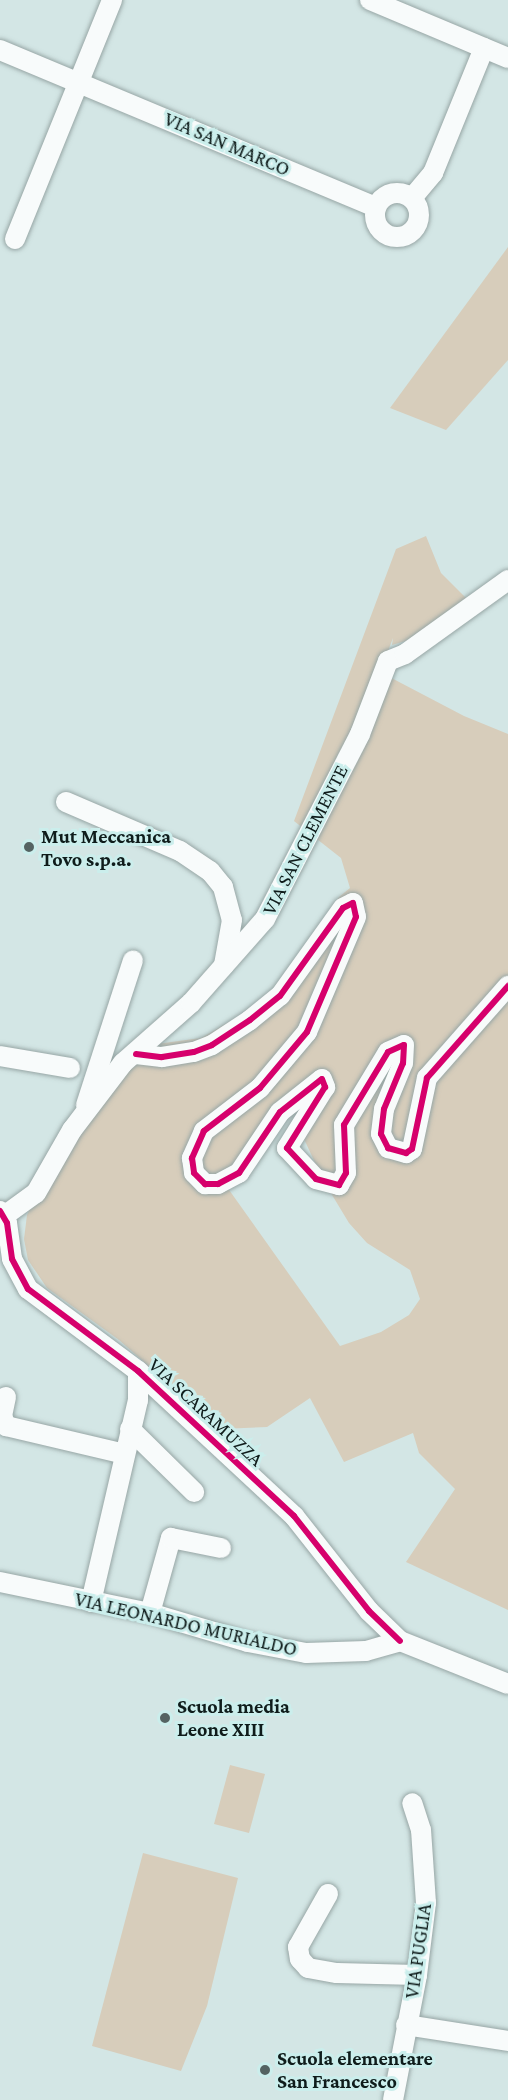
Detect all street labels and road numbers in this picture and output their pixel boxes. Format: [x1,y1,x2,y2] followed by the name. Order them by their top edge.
[161,107,293,181] street label: VIA SAN MARCO
[257,761,353,919] street label: VIA SAN CLEMENTE
[144,1353,268,1471] street label: VIA SCARAMUZZA
[72,1587,300,1661] street label: VIA LEONARDO MURIALDO
[399,1902,437,2000] street label: VIA PUGLIA

